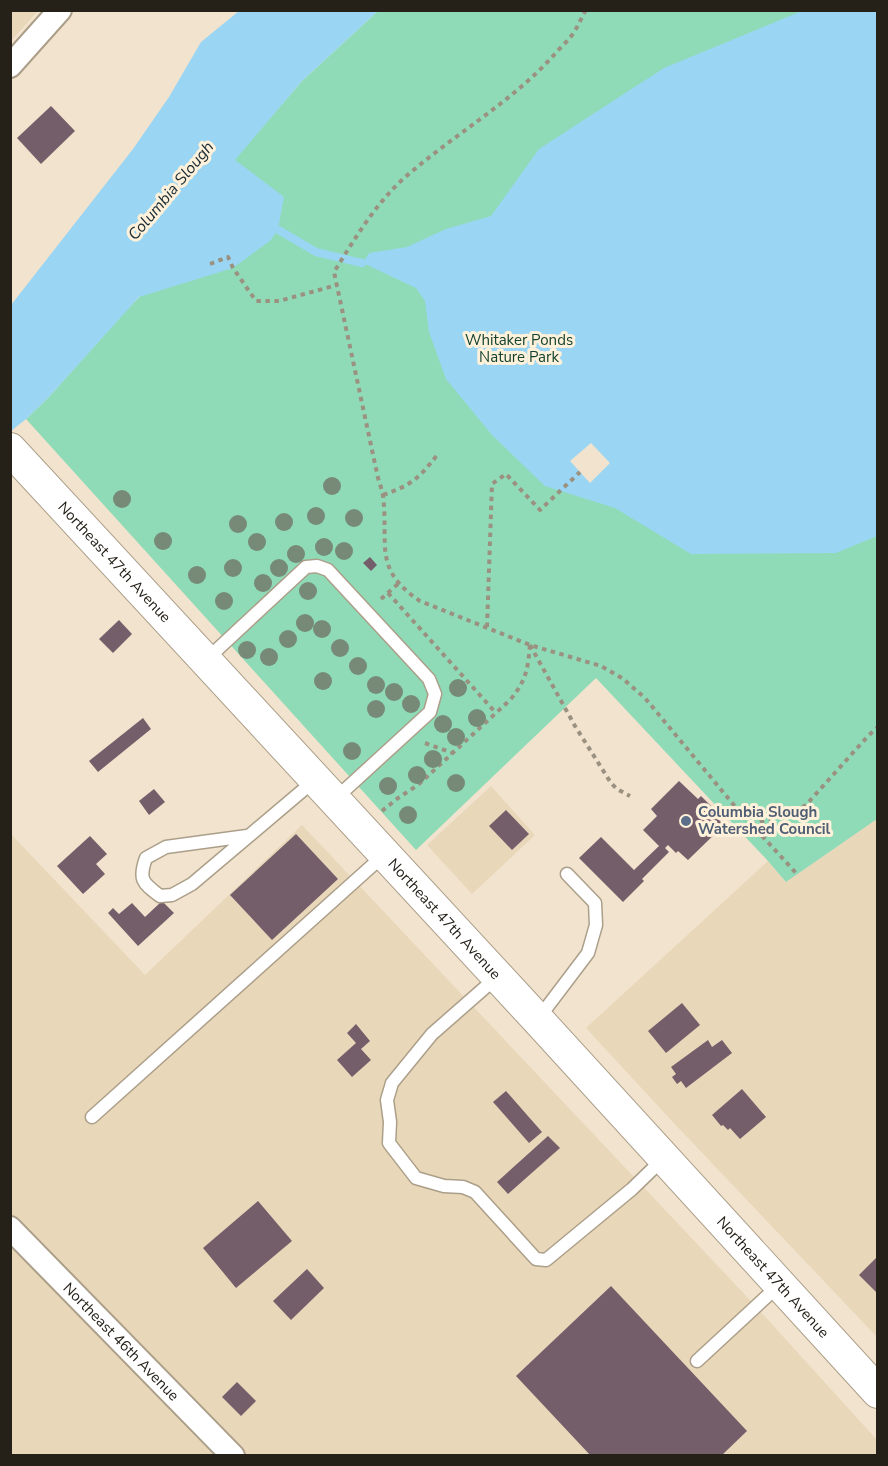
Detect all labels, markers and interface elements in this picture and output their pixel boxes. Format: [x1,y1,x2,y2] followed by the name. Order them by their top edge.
[123,137,219,245] water label: Columbia Slough
[465,330,573,367] park label: Whitaker Ponds Nature Park
[54,497,176,627] street label: Northeast 47th Avenue
[698,802,831,839] place label: Columbia Slough Watershed Council
[679,814,693,828] marker: Columbia Slough Watershed Council
[384,854,506,984] street label: Northeast 47th Avenue
[712,1212,834,1342] street label: Northeast 47th Avenue
[59,1278,184,1405] street label: Northeast 46th Avenue

